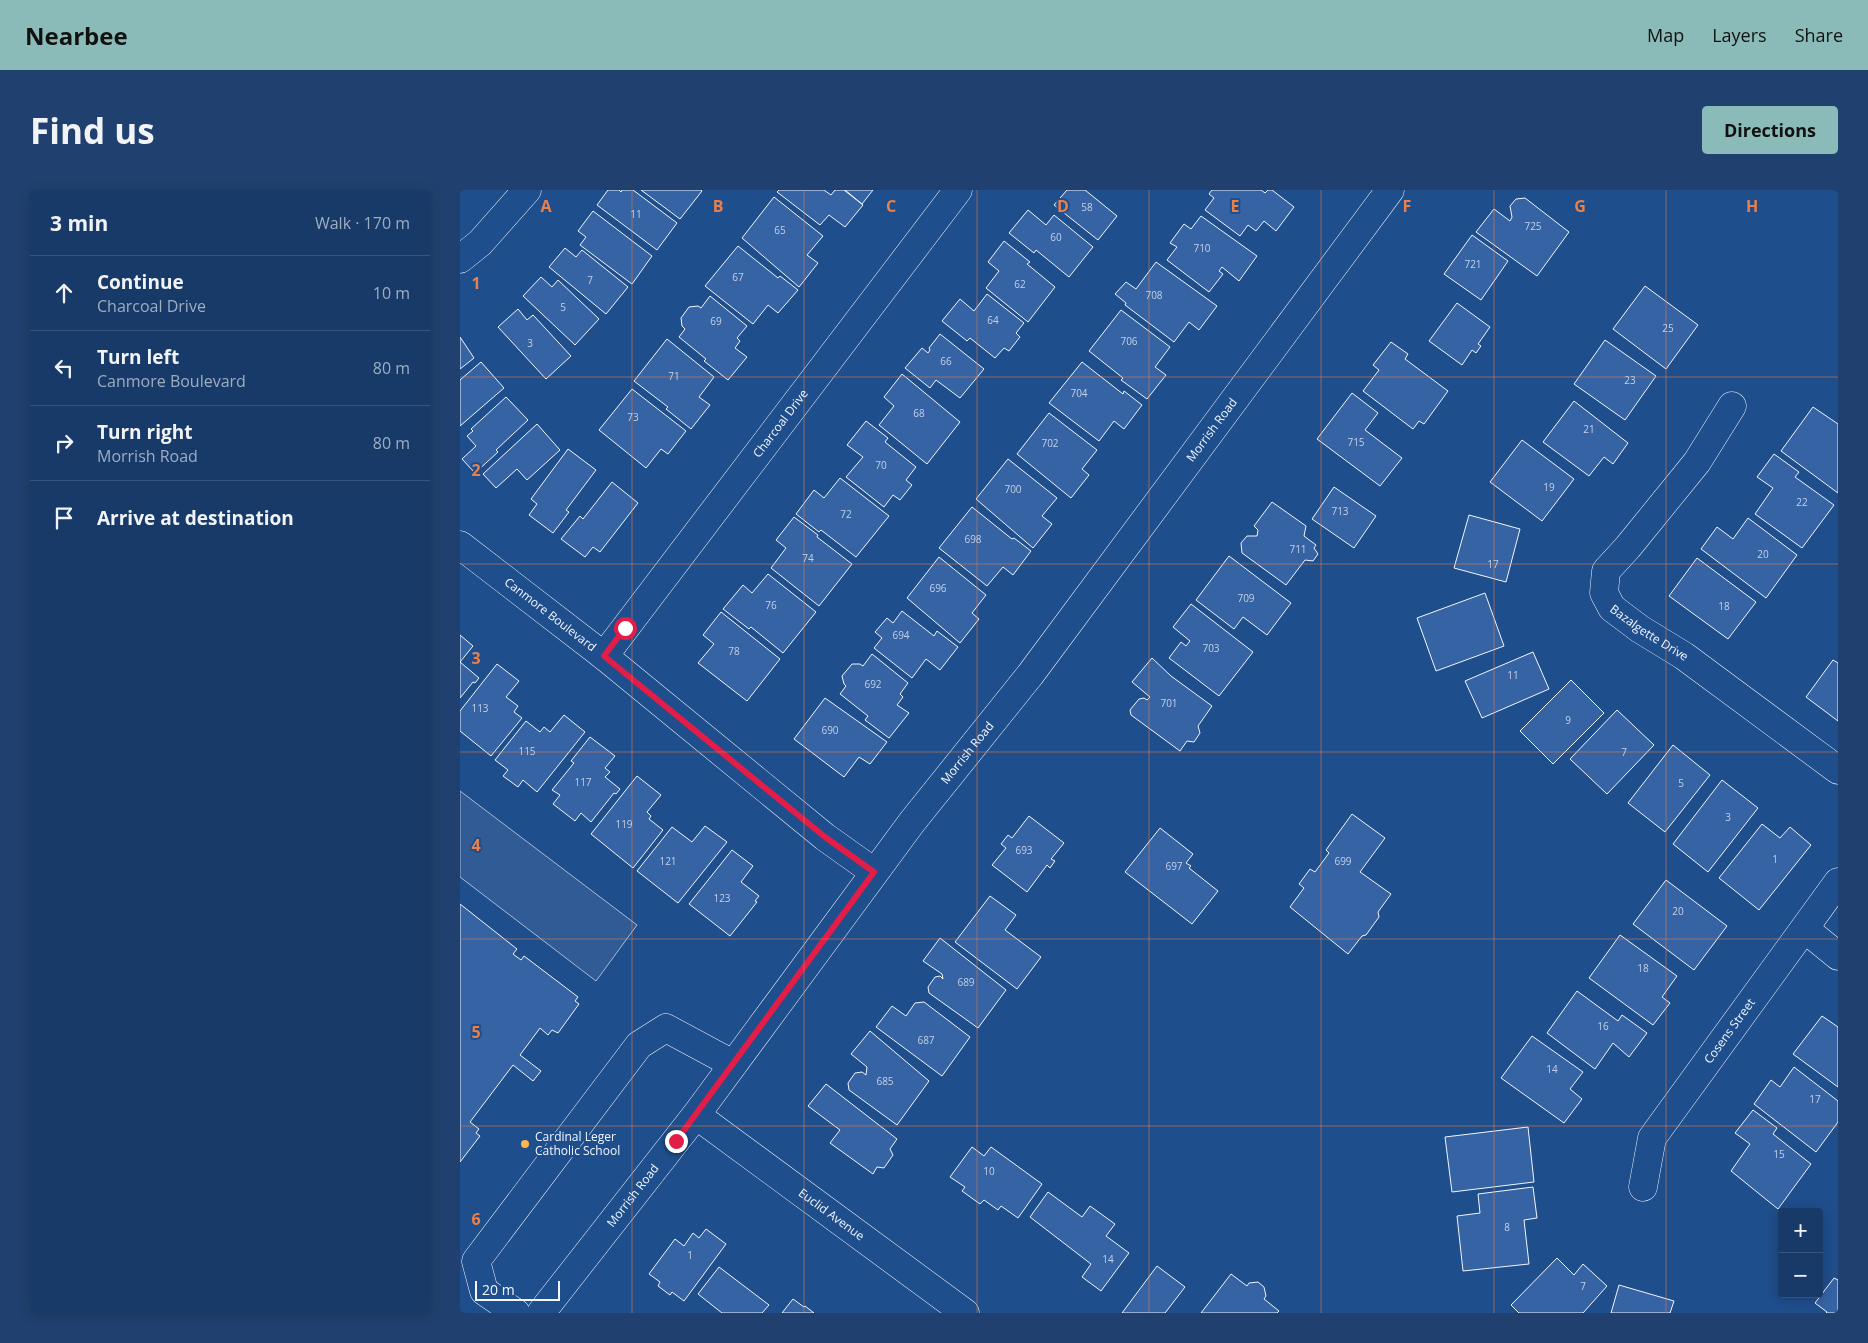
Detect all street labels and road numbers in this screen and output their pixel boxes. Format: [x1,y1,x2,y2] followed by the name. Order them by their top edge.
[749,385,812,461] street label: Charcoal Drive
[1182,394,1241,465] street label: Morrish Road
[501,573,600,655] street label: Canmore Boulevard
[1607,600,1692,665] street label: Bazalgette Drive
[937,718,997,787] street label: Morrish Road
[1700,995,1759,1067] street label: Cosens Street
[602,1160,662,1230] street label: Morrish Road
[795,1184,868,1244] street label: Euclid Avenue

